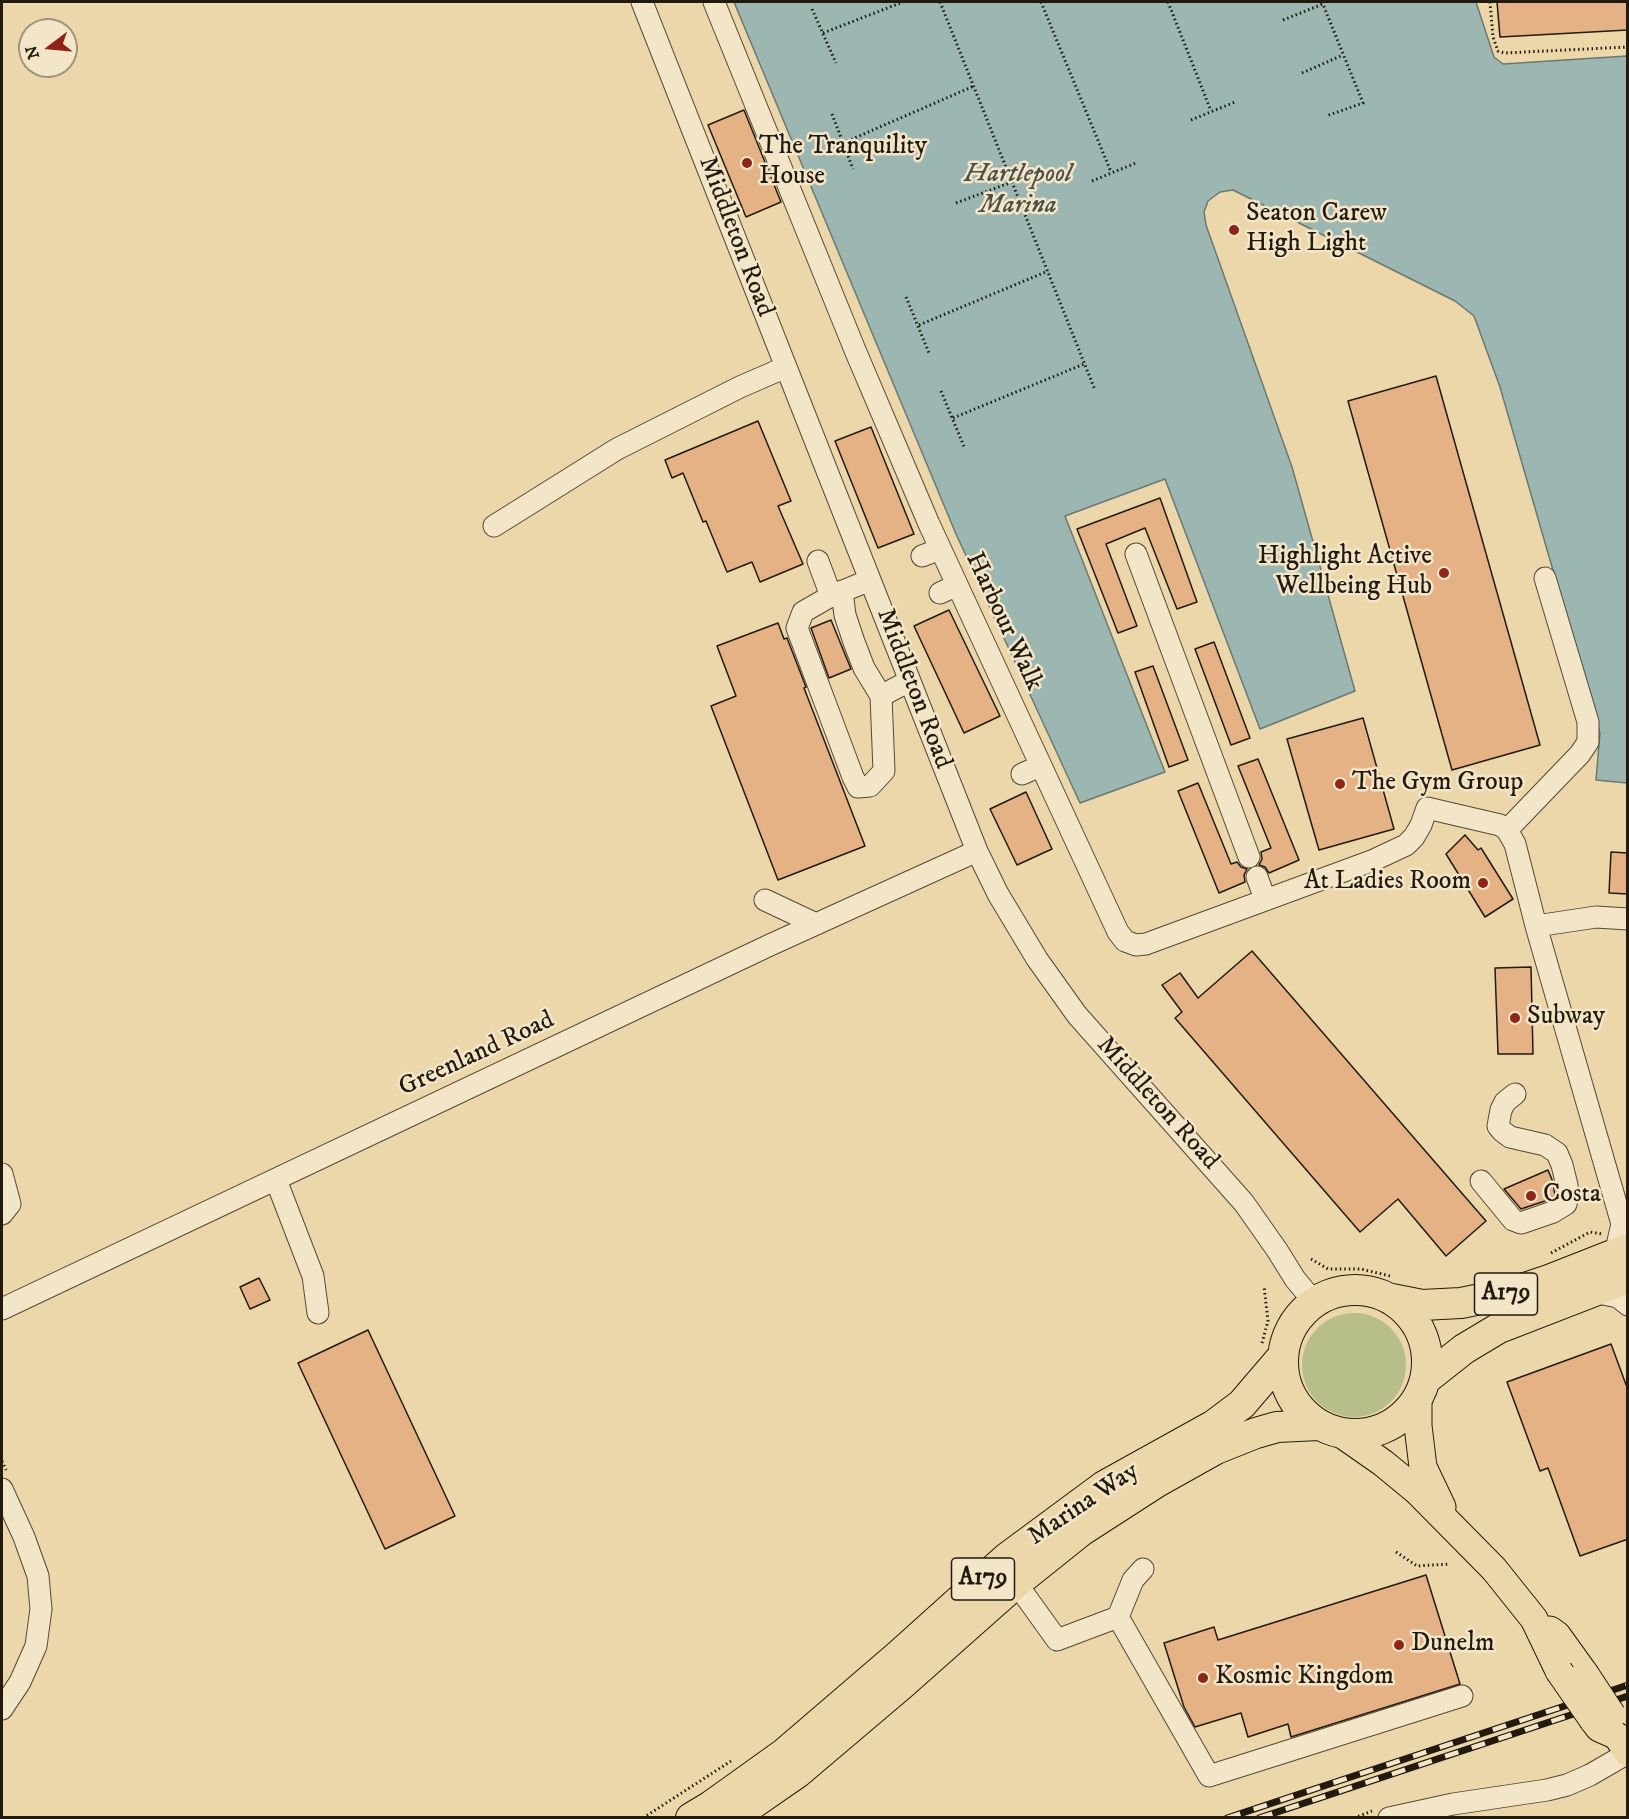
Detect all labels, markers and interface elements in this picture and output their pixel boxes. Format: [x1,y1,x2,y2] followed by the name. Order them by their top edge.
[18,18,78,78] north arrow
[21,43,44,61] text: N
[759,132,927,194] place label: The Tranquility House
[690,153,780,321] street label: Middleton Road
[740,156,754,170] marker: The Tranquility House
[964,159,1072,222] water label: Hartlepool Marina
[1246,199,1387,260] place label: Seaton Carew High Light
[1227,223,1241,237] marker: Seaton Carew High Light
[1258,542,1432,604] place label: Highlight Active Wellbeing Hub
[957,548,1049,696] street label: Harbour Walk
[1437,566,1451,580] marker: Highlight Active Wellbeing Hub
[868,605,958,773] street label: Middleton Road
[1352,768,1523,800] place label: The Gym Group
[1333,777,1347,791] marker: The Gym Group
[1304,867,1471,899] place label: At Ladies Room
[1476,876,1490,890] marker: At Ladies Room
[1527,1002,1605,1034] place label: Subway
[394,1005,560,1105] street label: Greenland Road
[1508,1011,1522,1025] marker: Subway
[1089,1031,1225,1177] street label: Middleton Road
[1543,1180,1601,1212] place label: Costa
[1524,1189,1538,1203] marker: Costa
[1474,1273,1538,1315] road number: A179
[1023,1457,1145,1553] street label: Marina Way
[952,1558,1014,1600] road number: A179
[1411,1629,1495,1661] place label: Dunelm
[1392,1638,1406,1652] marker: Dunelm
[1215,1662,1394,1694] place label: Kosmic Kingdom
[1196,1671,1210,1685] marker: Kosmic Kingdom

